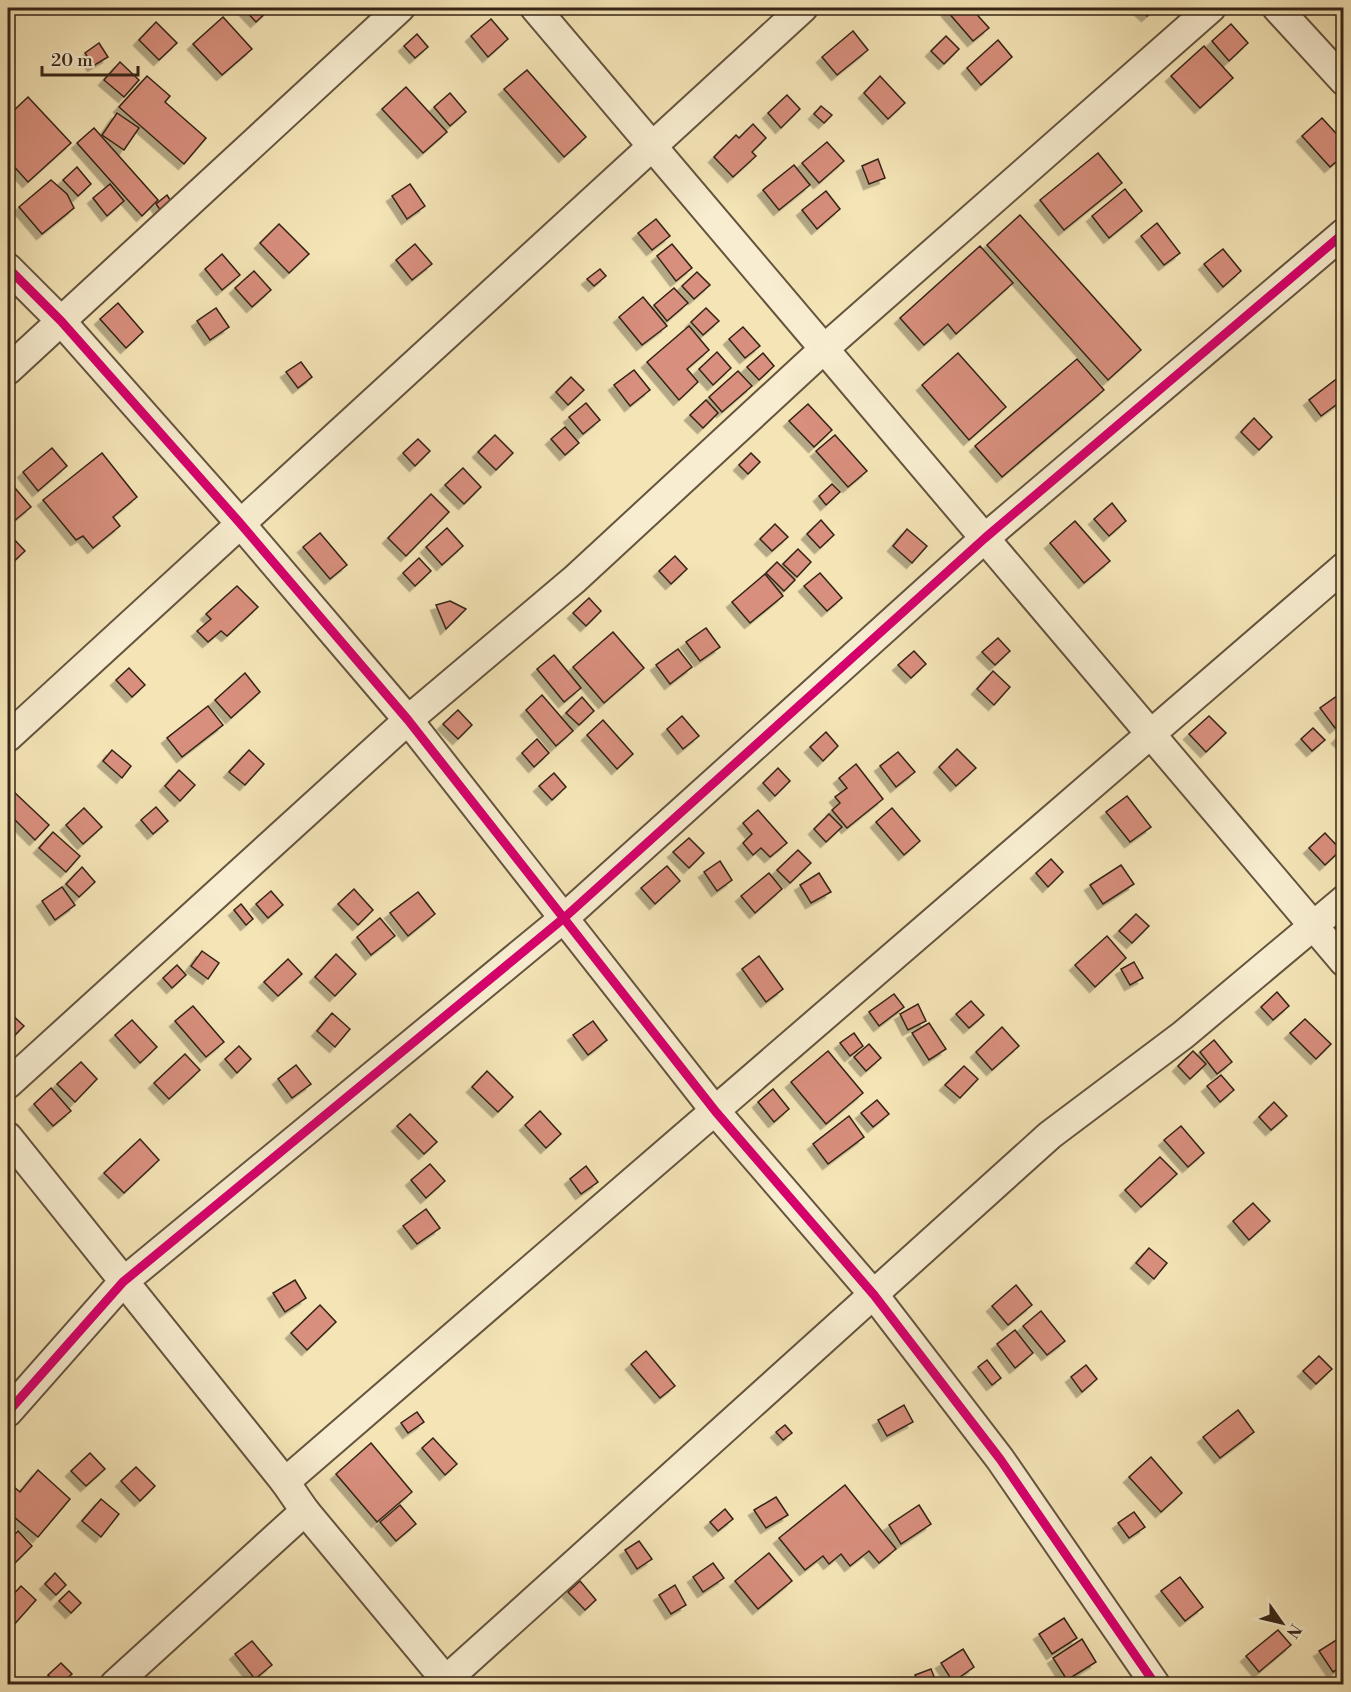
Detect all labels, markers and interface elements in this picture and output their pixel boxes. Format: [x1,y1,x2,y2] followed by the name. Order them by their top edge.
[42,39,138,77] scale bar
[51,49,93,72] text: 20 m
[1252,1593,1312,1653] north arrow
[1282,1620,1305,1642] text: N

